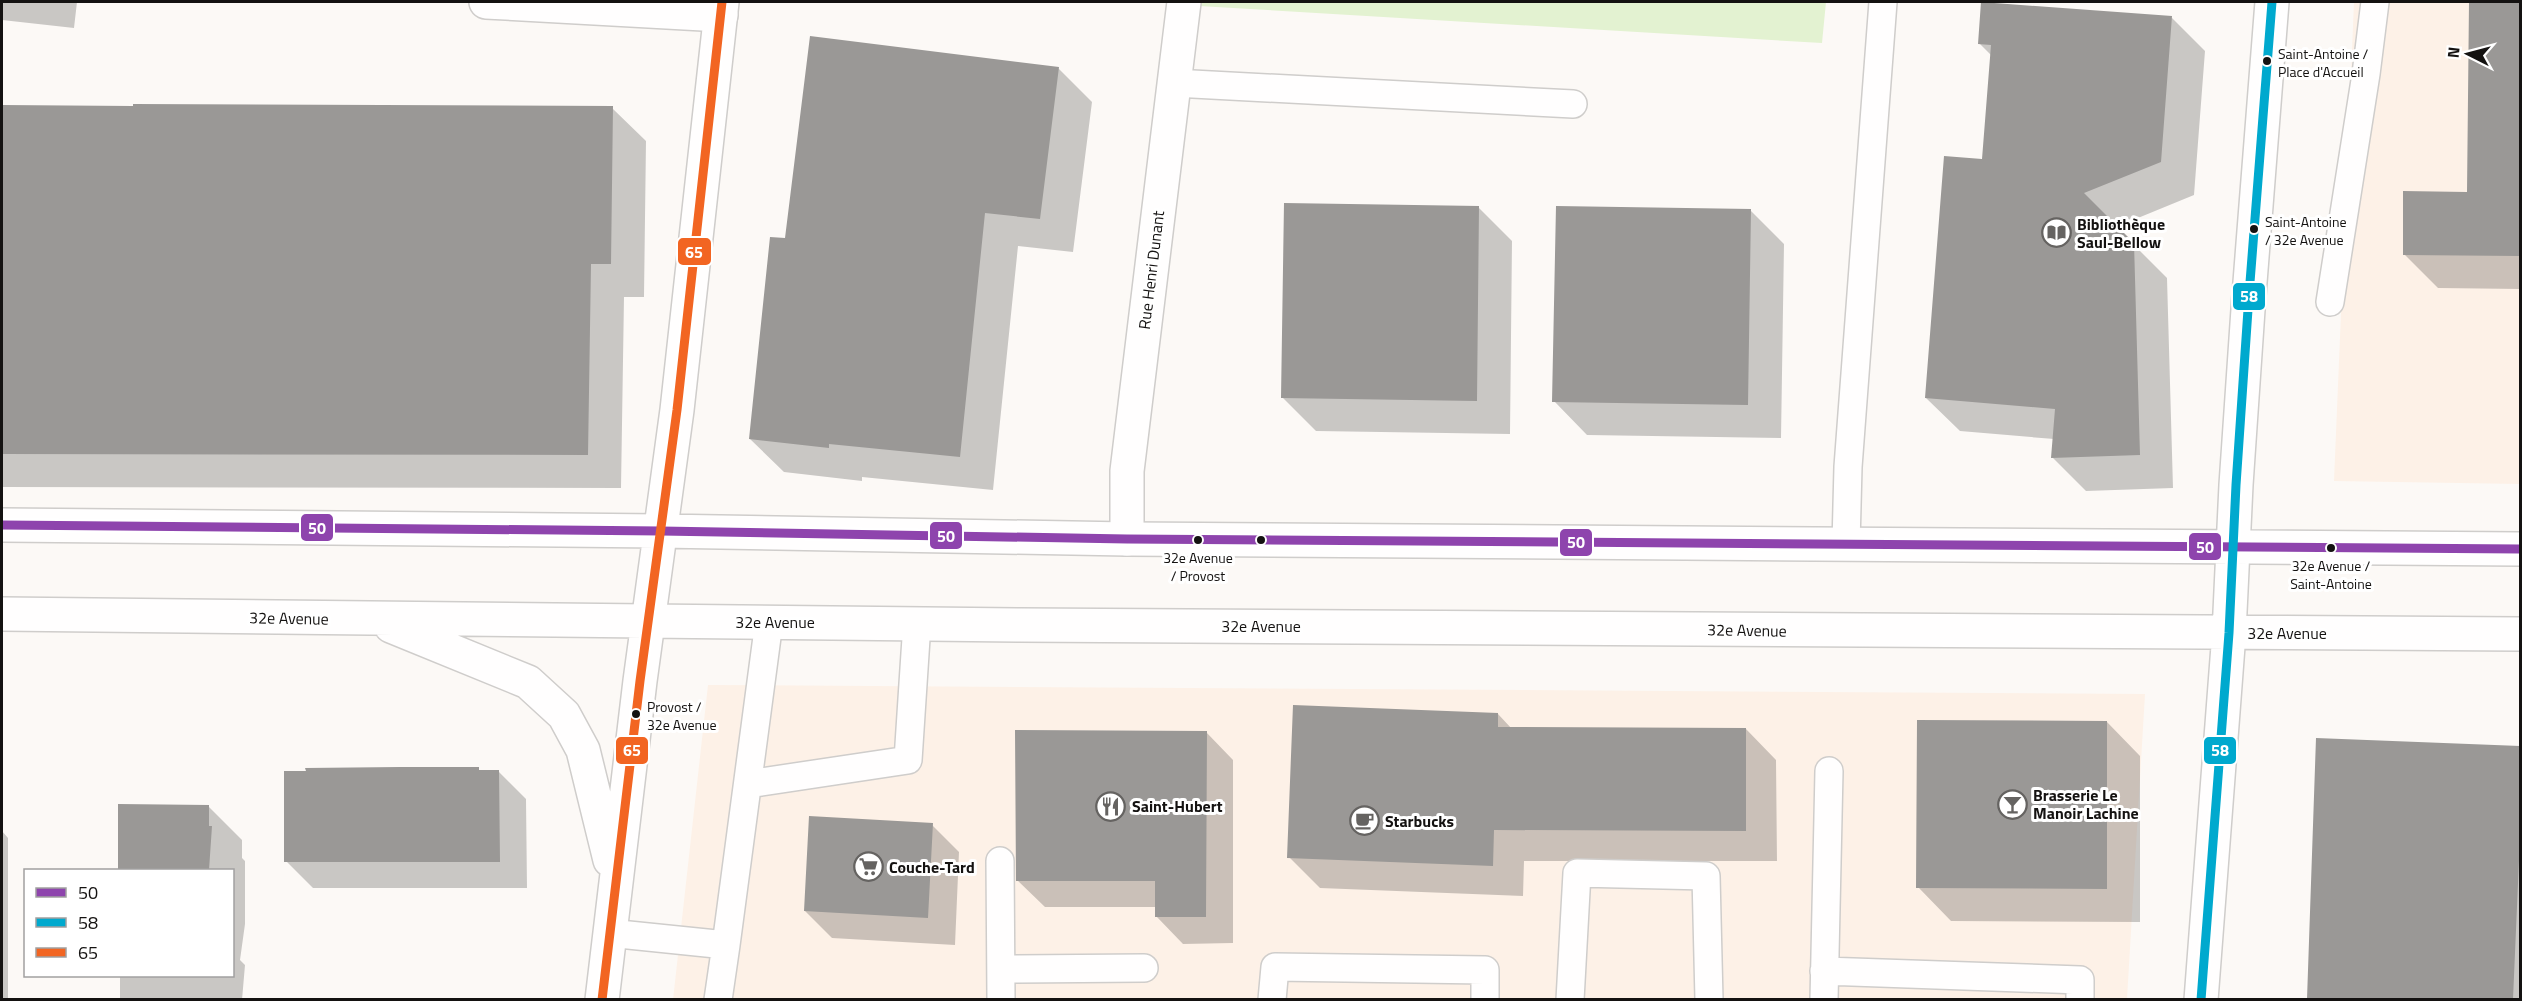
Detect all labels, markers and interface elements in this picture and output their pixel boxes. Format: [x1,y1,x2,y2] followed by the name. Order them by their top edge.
[2438,24,2498,84] north arrow
[2278,43,2369,82] place label: Saint-Antoine / Place d'Accueil
[2441,46,2466,59] text: N
[2261,55,2273,67] marker: Saint-Antoine / Place d'Accueil
[1132,209,1170,331] street label: Rue Henri Dunant
[2265,211,2347,250] place label: Saint-Antoine / 32e Avenue
[2077,212,2165,254] place label: Bibliothèque Saul-Bellow
[2040,217,2072,249] library icon: Bibliothèque Saul-Bellow
[2248,223,2260,235] marker: Saint-Antoine / 32e Avenue
[677,237,712,266] line badge: 65
[685,240,703,264] text: 65
[2232,282,2266,311] line badge: 58
[2240,284,2258,308] text: 58
[300,513,334,542] line badge: 50
[308,516,326,540] text: 50
[929,521,963,550] line badge: 50
[937,524,955,548] text: 50
[1559,528,1593,557] line badge: 50
[1567,530,1585,554] text: 50
[2188,532,2222,561] line badge: 50
[1192,534,1204,546] marker: 32e Avenue / Provost
[1255,534,1267,546] unlabelled marker
[2196,535,2214,559] text: 50
[2325,542,2337,554] marker: 32e Avenue / Saint-Antoine
[1163,547,1233,586] place label: 32e Avenue / Provost
[2290,555,2372,594] place label: 32e Avenue / Saint-Antoine
[249,605,329,631] street label: 32e Avenue
[735,610,815,634] street label: 32e Avenue
[1221,614,1301,638] street label: 32e Avenue
[1707,617,1787,643] street label: 32e Avenue
[2247,621,2327,645] street label: 32e Avenue
[647,696,717,735] place label: Provost / 32e Avenue
[630,708,642,720] marker: Provost / 32e Avenue
[615,736,649,765] line badge: 65
[2203,736,2237,765] line badge: 58
[623,738,641,762] text: 65
[2211,738,2229,762] text: 58
[2033,783,2139,825] place label: Brasserie Le Manoir Lachine
[1996,788,2028,820] bar icon: Brasserie Le Manoir Lachine
[1095,790,1127,822] restaurant icon: Saint-Hubert
[1132,794,1223,818] place label: Saint-Hubert
[1348,805,1380,837] cafe icon: Starbucks
[1385,809,1454,833] place label: Starbucks
[852,851,884,883] supermarket icon: Couche-Tard
[889,855,975,879] place label: Couche-Tard
[24,869,234,977] legend
[78,879,98,906] text: 50
[78,909,98,936] text: 58
[78,939,98,966] text: 65

